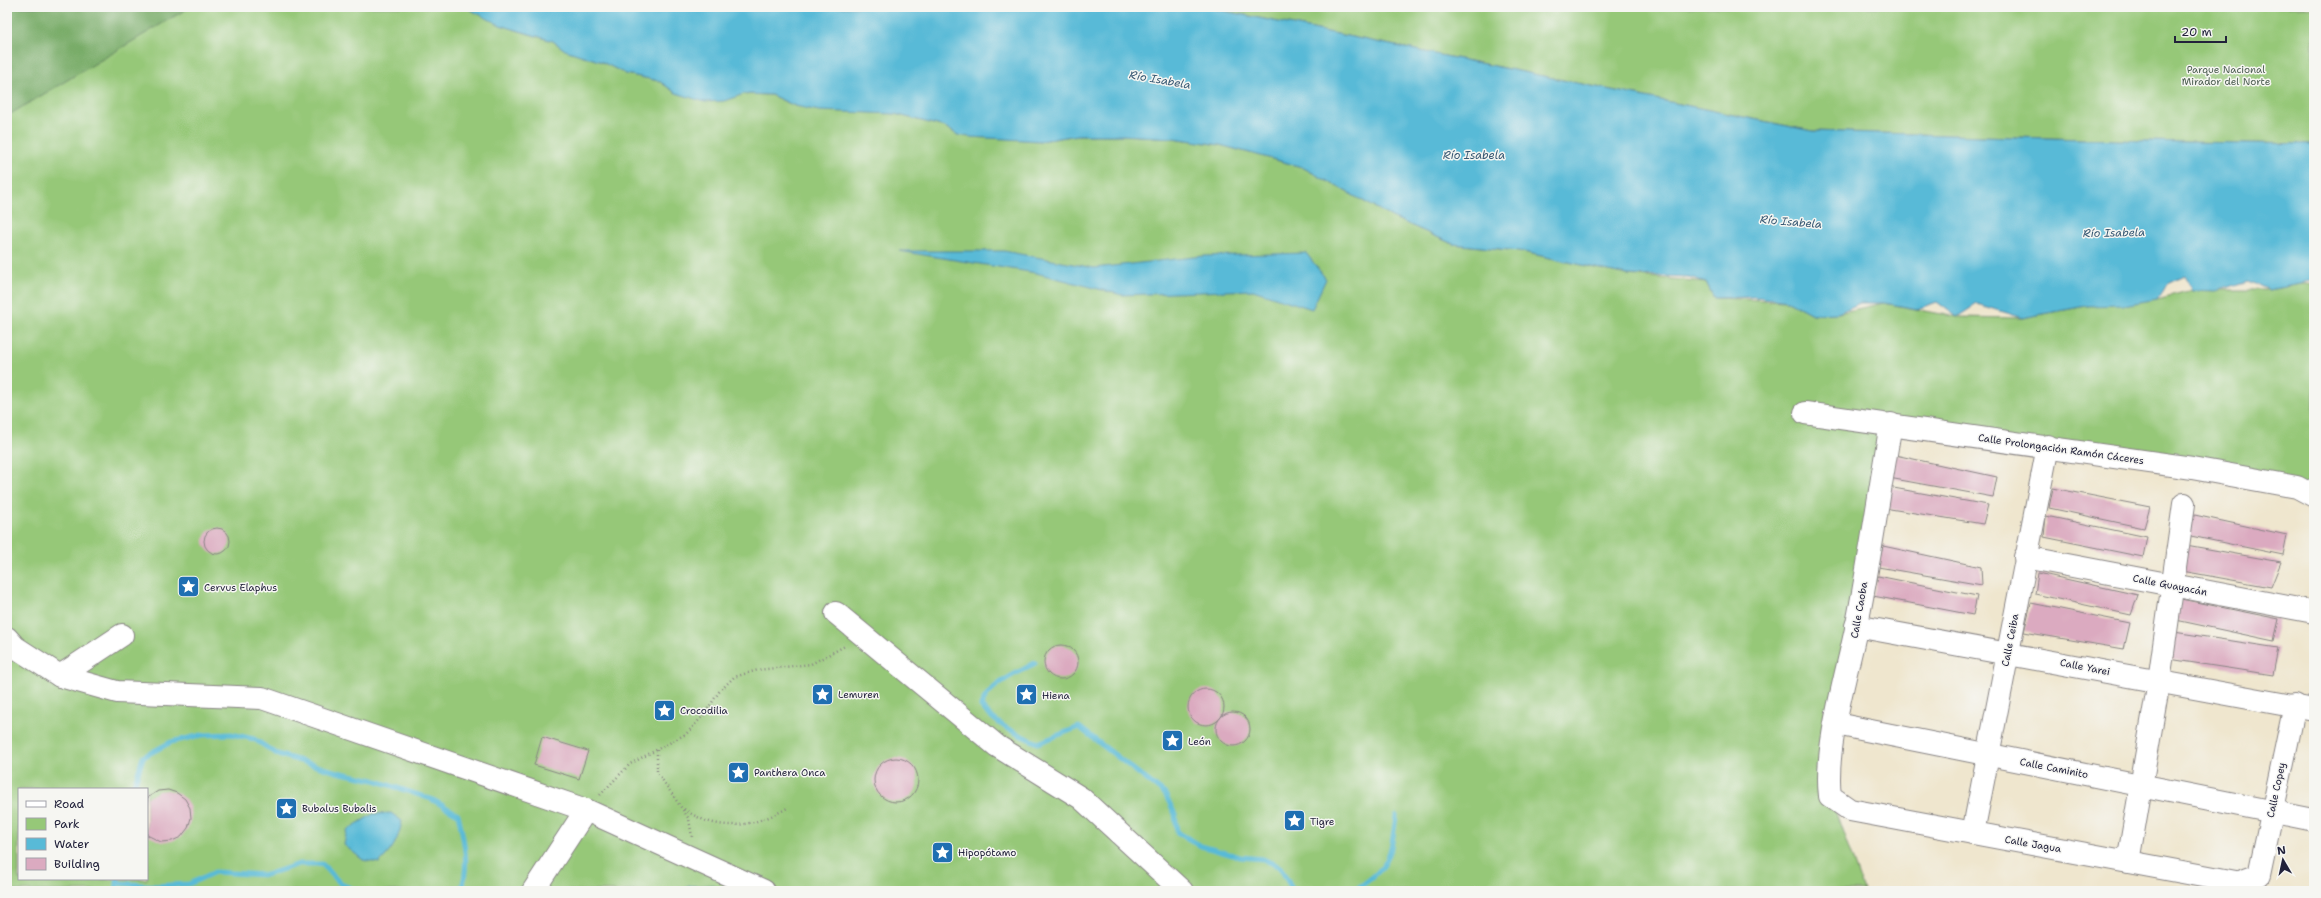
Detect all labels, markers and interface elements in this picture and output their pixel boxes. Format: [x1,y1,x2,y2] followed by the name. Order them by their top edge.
[2175,18,2226,44] scale bar
[2181,24,2212,40] text: 20 m
[2182,63,2271,88] park label: Parque Nacional Mirador del Norte
[1128,67,1192,93] water label: Río Isabela
[1443,148,1505,163] water label: Río Isabela
[1759,212,1823,232] water label: Río Isabela
[2083,225,2145,241] water label: Río Isabela
[1977,431,2145,467] street label: Calle Prolongación Ramón Cáceres
[2132,571,2208,599] street label: Calle Guayacán
[176,574,202,600] place icon: Cervus Elaphus
[1848,580,1871,639] street label: Calle Caoba
[204,581,277,594] place label: Cervus Elaphus
[1999,612,2022,667] street label: Calle Ceiba
[2059,656,2111,678] street label: Calle Yarei
[810,681,836,707] place icon: Lemuren
[1013,682,1039,708] place icon: Hiena
[838,688,879,701] place label: Lemuren
[1042,689,1071,702] place label: Hiena
[652,697,678,723] place icon: Crocodilia
[680,704,729,717] place label: Crocodilia
[1159,728,1185,754] place icon: León
[1188,735,1211,748] place label: León
[2019,755,2089,781] street label: Calle Caminito
[726,759,752,785] place icon: Panthera Onca
[2264,761,2288,819] street label: Calle Copey
[754,766,826,779] place label: Panthera Onca
[18,788,148,880] legend
[273,795,299,821] place icon: Bubalus Bubalis
[54,796,85,812] text: Road
[302,802,377,815] place label: Bubalus Bubalis
[1282,808,1308,834] place icon: Tigre
[1310,815,1335,828] place label: Tigre
[54,816,80,832] text: Park
[2004,833,2063,855] street label: Calle Jagua
[54,836,90,852] text: Water
[929,839,955,865] place icon: Hipopótamo
[2263,840,2303,880] north arrow
[2276,842,2287,859] text: N
[958,846,1016,859] place label: Hipopótamo
[54,856,100,872] text: Building

